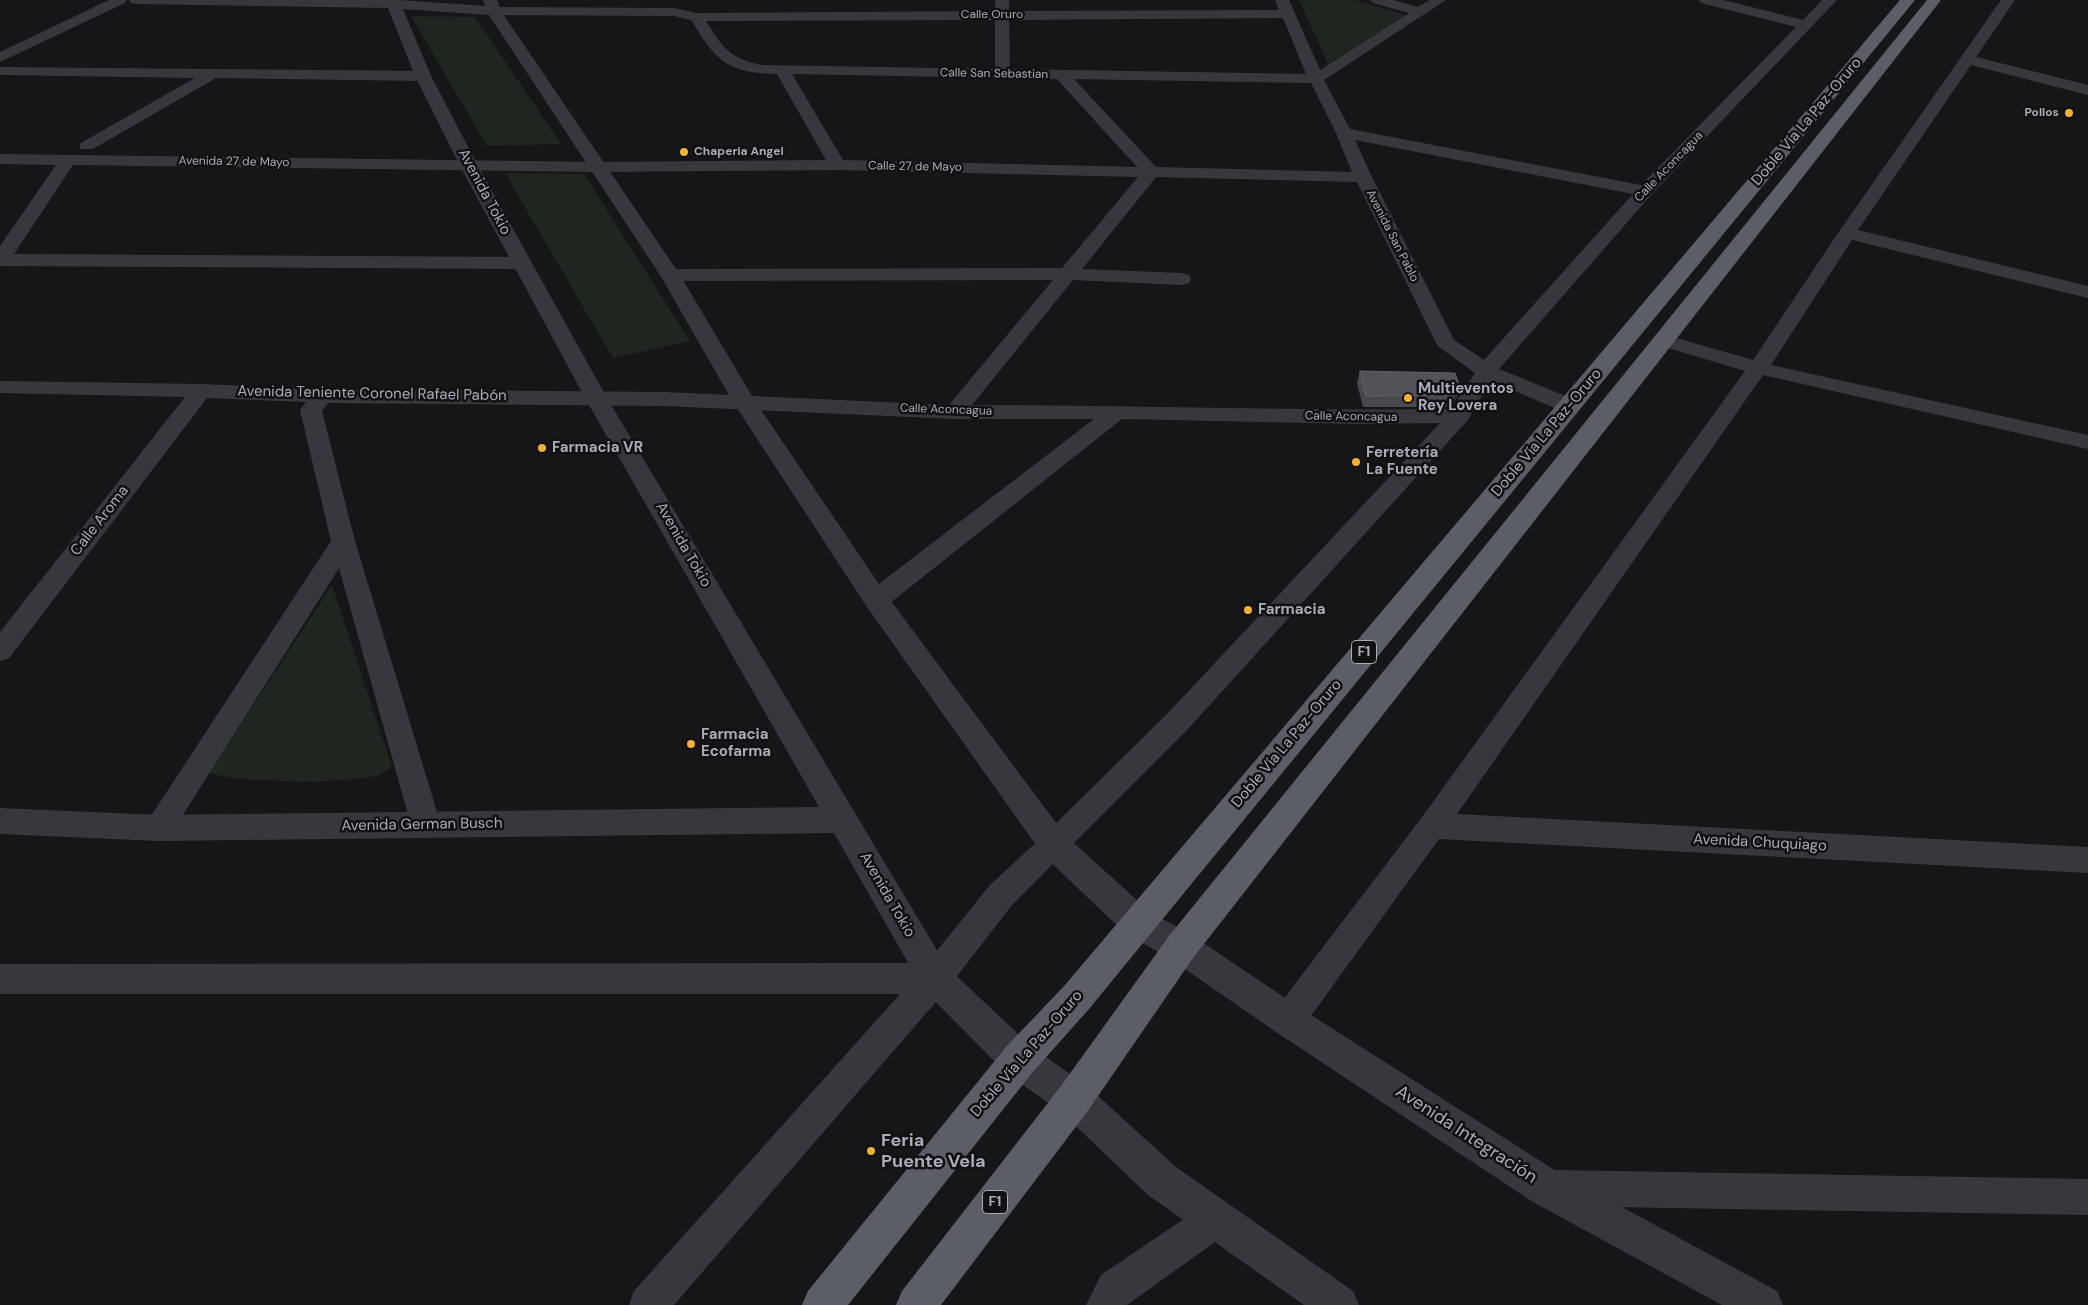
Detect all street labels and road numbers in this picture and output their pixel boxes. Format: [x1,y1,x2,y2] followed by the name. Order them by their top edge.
[961,8,1023,22] street label: Calle Oruro
[1748,54,1866,190] street label: Doble Vía La Paz-Oruro
[940,66,1048,82] street label: Calle San Sebastian
[1632,129,1706,205] street label: Calle Aconcagua
[454,146,514,238] street label: Avenida Tokio
[179,154,289,170] street label: Avenida 27 de Mayo
[868,159,962,175] street label: Calle 27 de Mayo
[1363,188,1421,284] street label: Avenida San Pablo
[1488,365,1606,501] street label: Doble Vía La Paz-Oruro
[237,383,507,405] street label: Avenida Teniente Coronel Rafael Pabón
[900,401,992,419] street label: Calle Aconcagua
[1305,409,1397,425] street label: Calle Aconcagua
[67,482,133,560] street label: Calle Aroma
[651,499,715,591] street label: Avenida Tokio
[1352,640,1376,664] road number: F1
[1228,676,1346,812] street label: Doble Vía La Paz-Oruro
[341,815,503,835] street label: Avenida German Busch
[1693,831,1827,855] street label: Avenida Chuquiago
[855,849,919,941] street label: Avenida Tokio
[967,987,1087,1121] street label: Doble Vía La Paz-Oruro
[1391,1081,1541,1189] street label: Avenida Integración
[982,1190,1008,1214] road number: F1

